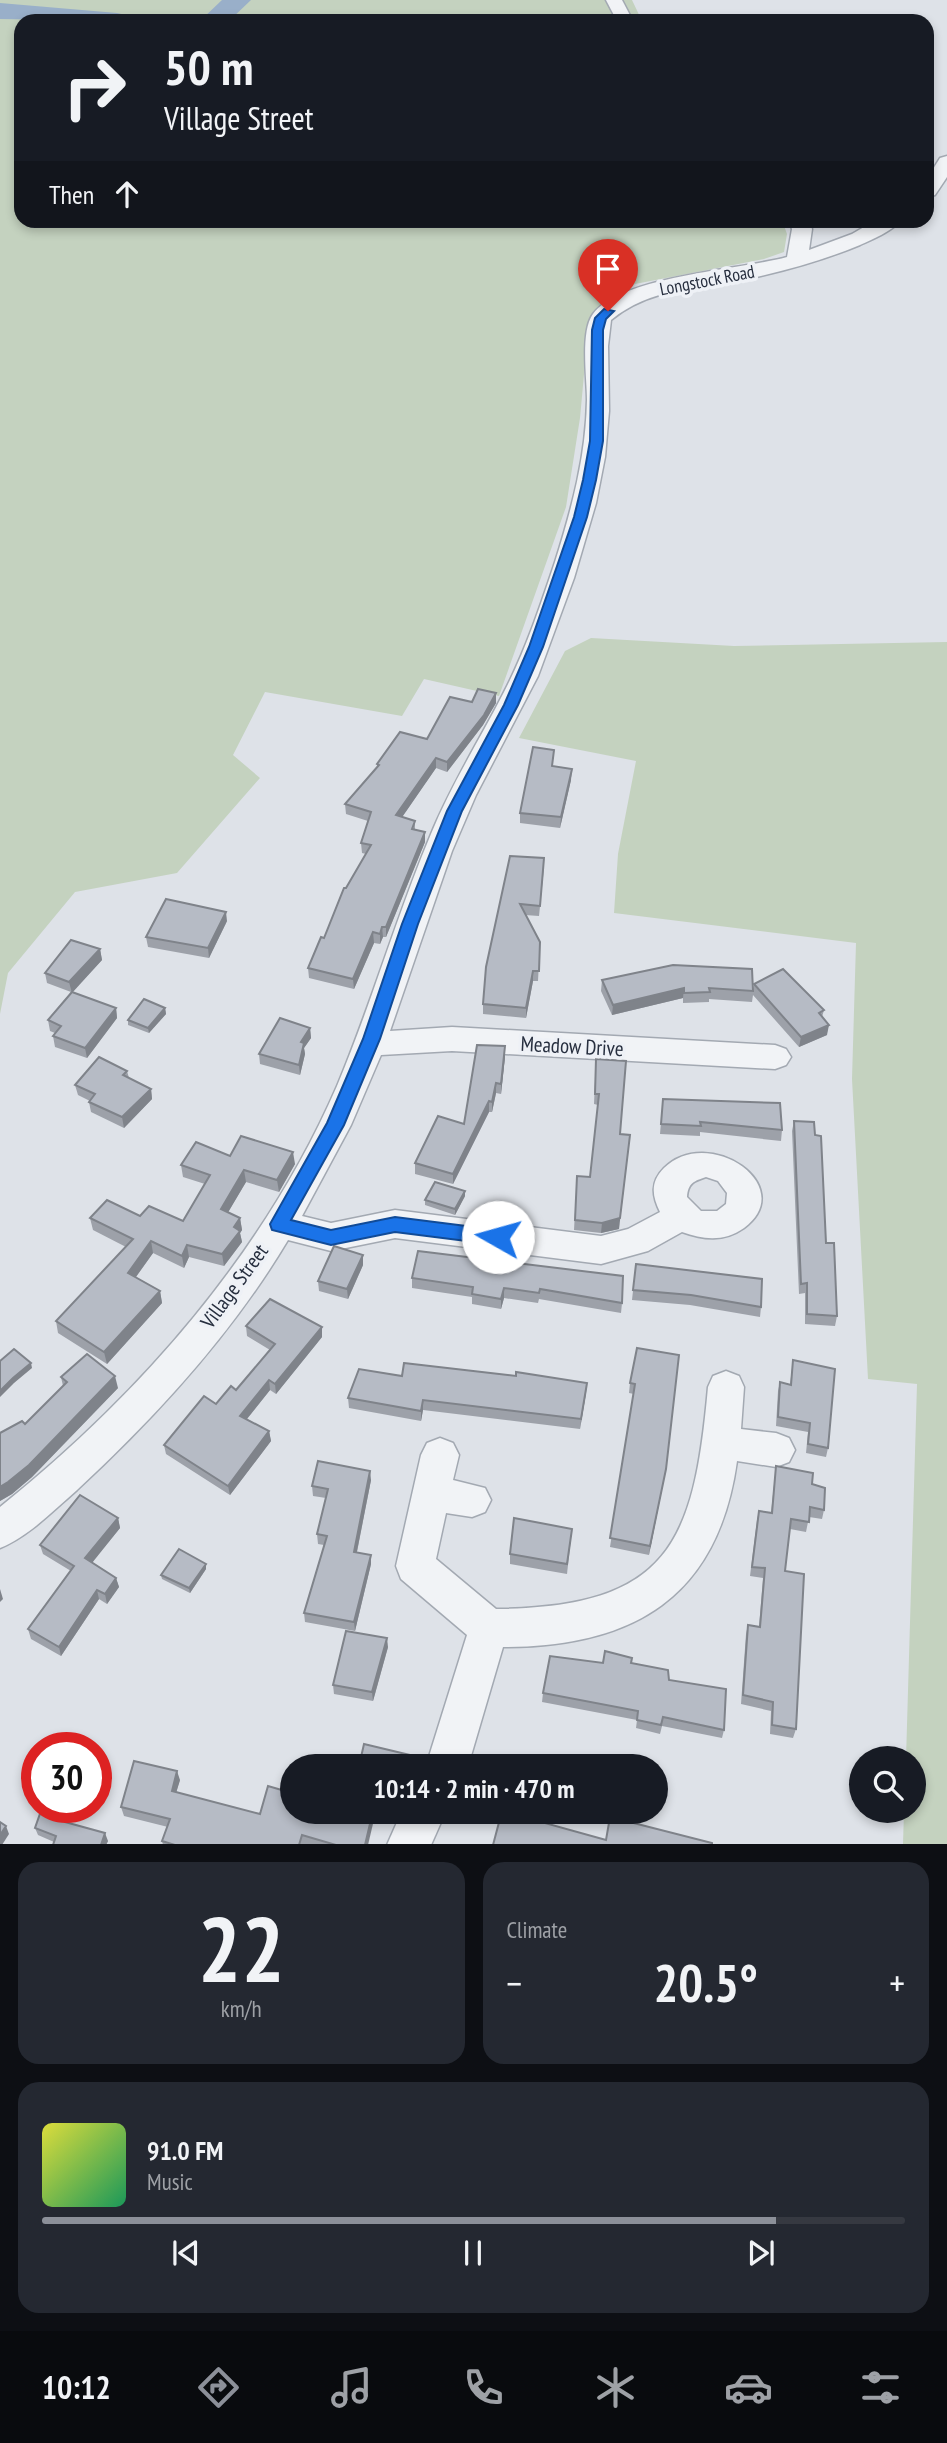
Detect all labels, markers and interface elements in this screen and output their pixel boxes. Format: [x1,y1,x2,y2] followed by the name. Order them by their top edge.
[164,35,253,99] text: 50 m
[49,42,140,133] icon: right
[164,97,314,139] text: Village Street
[108,175,146,213] icon: ahead
[49,178,94,211] text: Then
[578,239,638,311] pin
[589,250,627,288] icon: arrive
[658,260,756,300] street label: Longstock Road
[520,1030,624,1062] street label: Meadow Drive
[461,1200,535,1274] position arrow
[194,1238,274,1334] street label: Village Street
[21,1732,112,1823] speed limit sign: 30
[849,1746,926,1823] map controls
[849,1746,926,1823] button: search
[374,1772,574,1805] text: 10:14 · 2 min · 470 m
[198,1889,285,2007] text: 22
[507,1915,567,1944] text: Climate
[653,1949,758,2016] text: 20.5°
[507,1958,522,2007] text: −
[889,1958,905,2007] text: +
[221,1994,262,2023] text: km/h
[147,2134,223,2167] text: 91.0 FM
[147,2167,193,2196] text: Music
[167,2234,205,2272] icon: previous
[454,2234,492,2272] icon: pause
[742,2234,780,2272] icon: next
[194,2363,243,2412] icon: directions
[327,2363,376,2412] icon: music
[459,2363,508,2412] icon: phone
[591,2363,640,2412] icon: climate
[724,2363,773,2412] icon: car
[856,2363,905,2412] icon: filters
[42,2366,111,2408] text: 10:12

